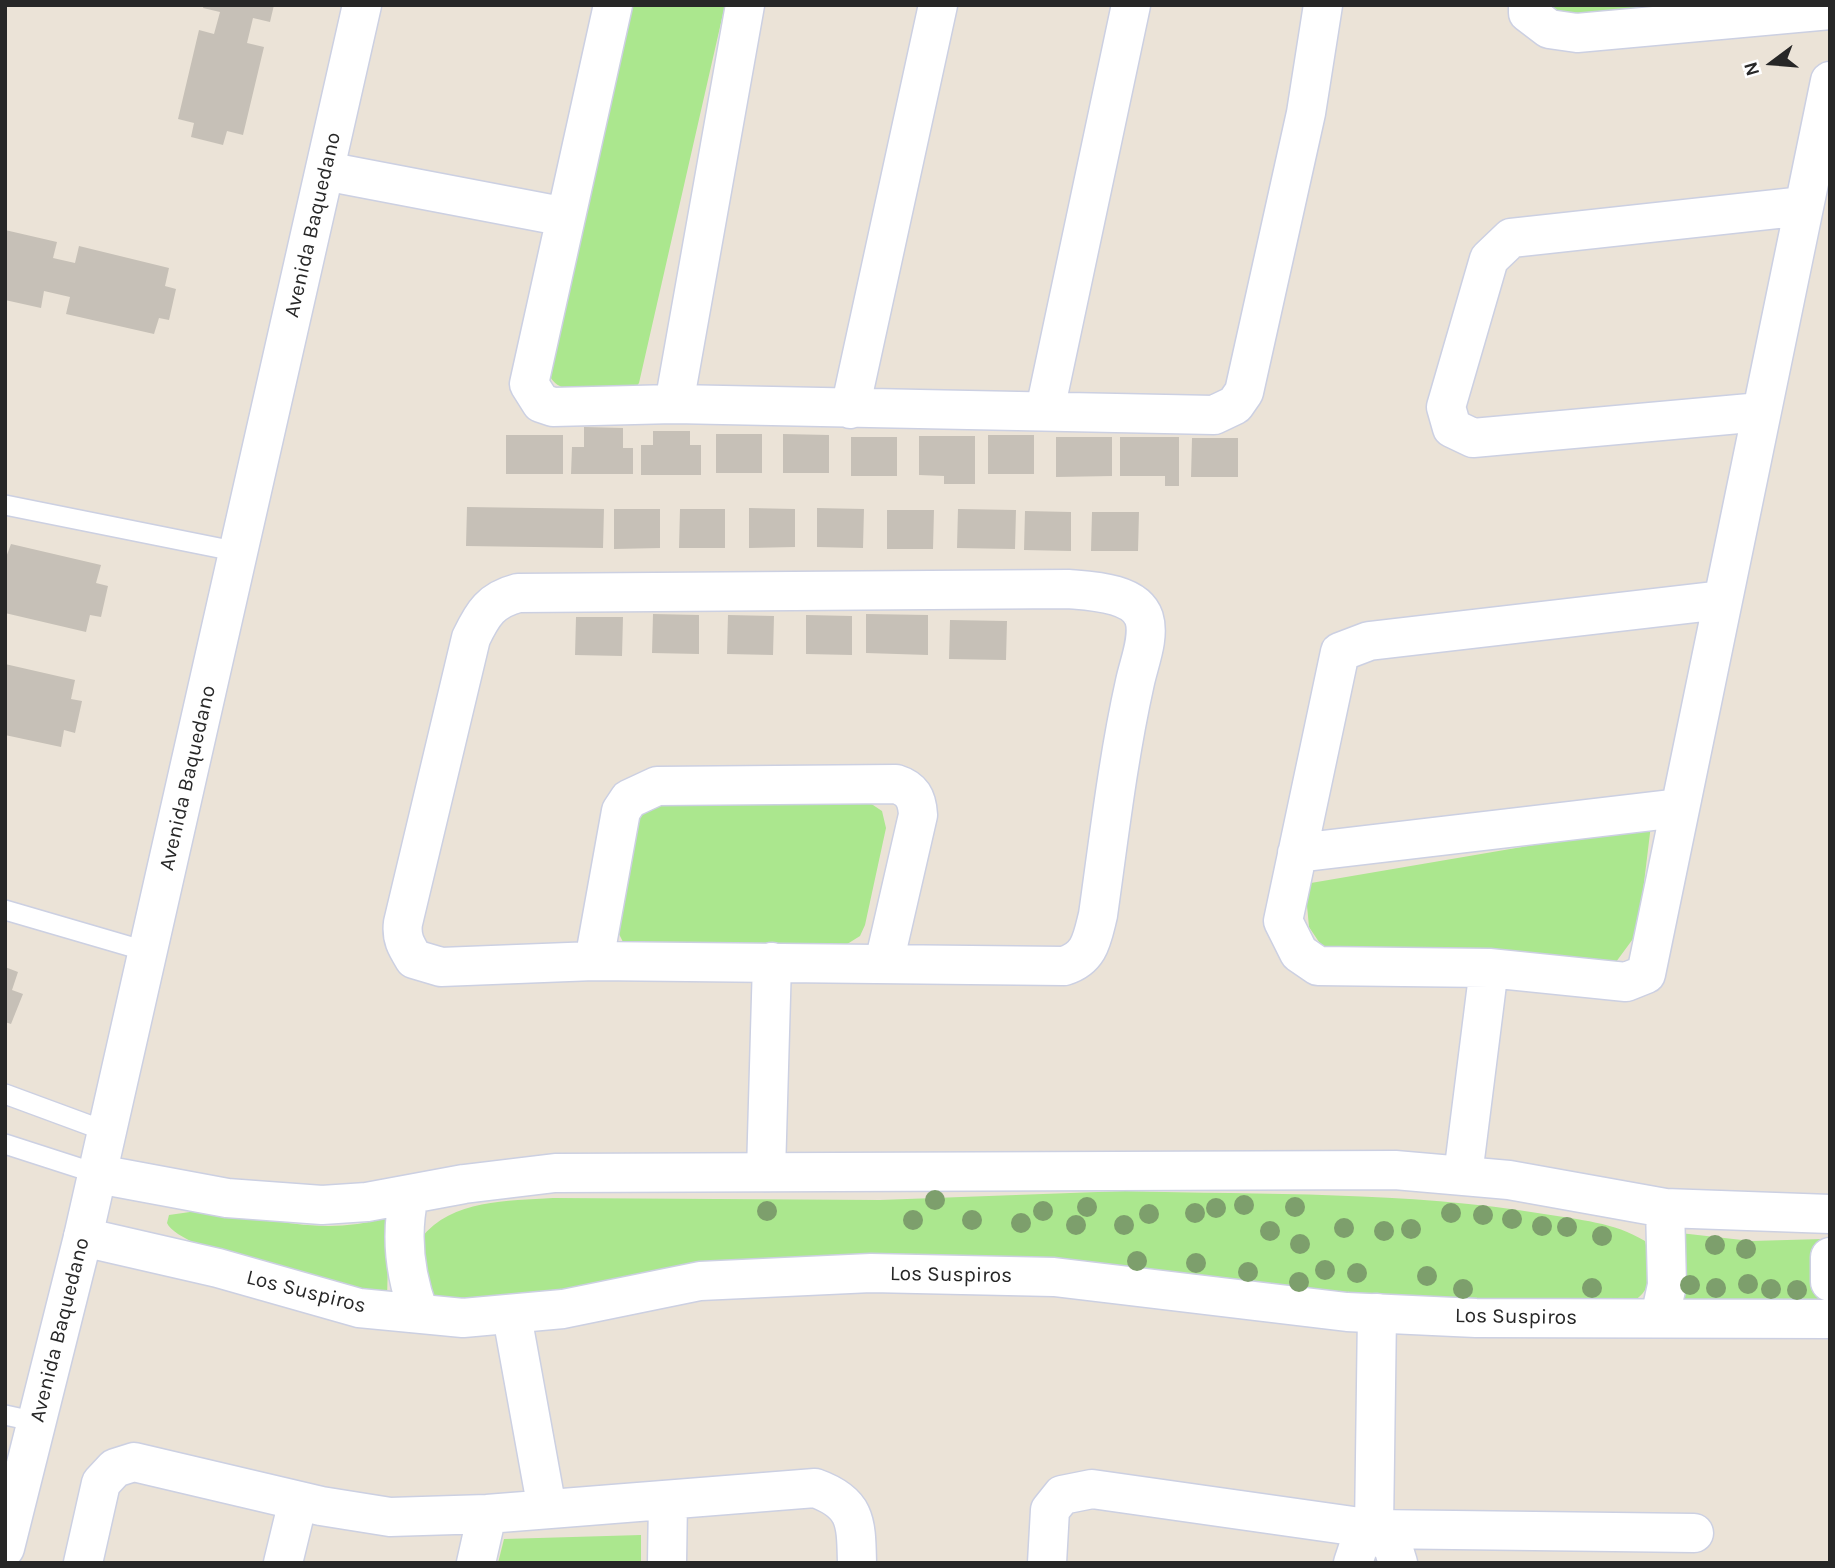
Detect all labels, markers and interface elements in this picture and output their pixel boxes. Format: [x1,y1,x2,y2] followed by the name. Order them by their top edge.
[1737,28,1807,98] north arrow
[1739,59,1764,78] text: N
[279,130,347,320] street label: Avenida Baquedano
[154,683,222,873] street label: Avenida Baquedano
[25,1235,95,1425] street label: Avenida Baquedano
[890,1261,1012,1289] street label: Los Suspiros
[244,1265,368,1319] street label: Los Suspiros
[1455,1303,1577,1331] street label: Los Suspiros

